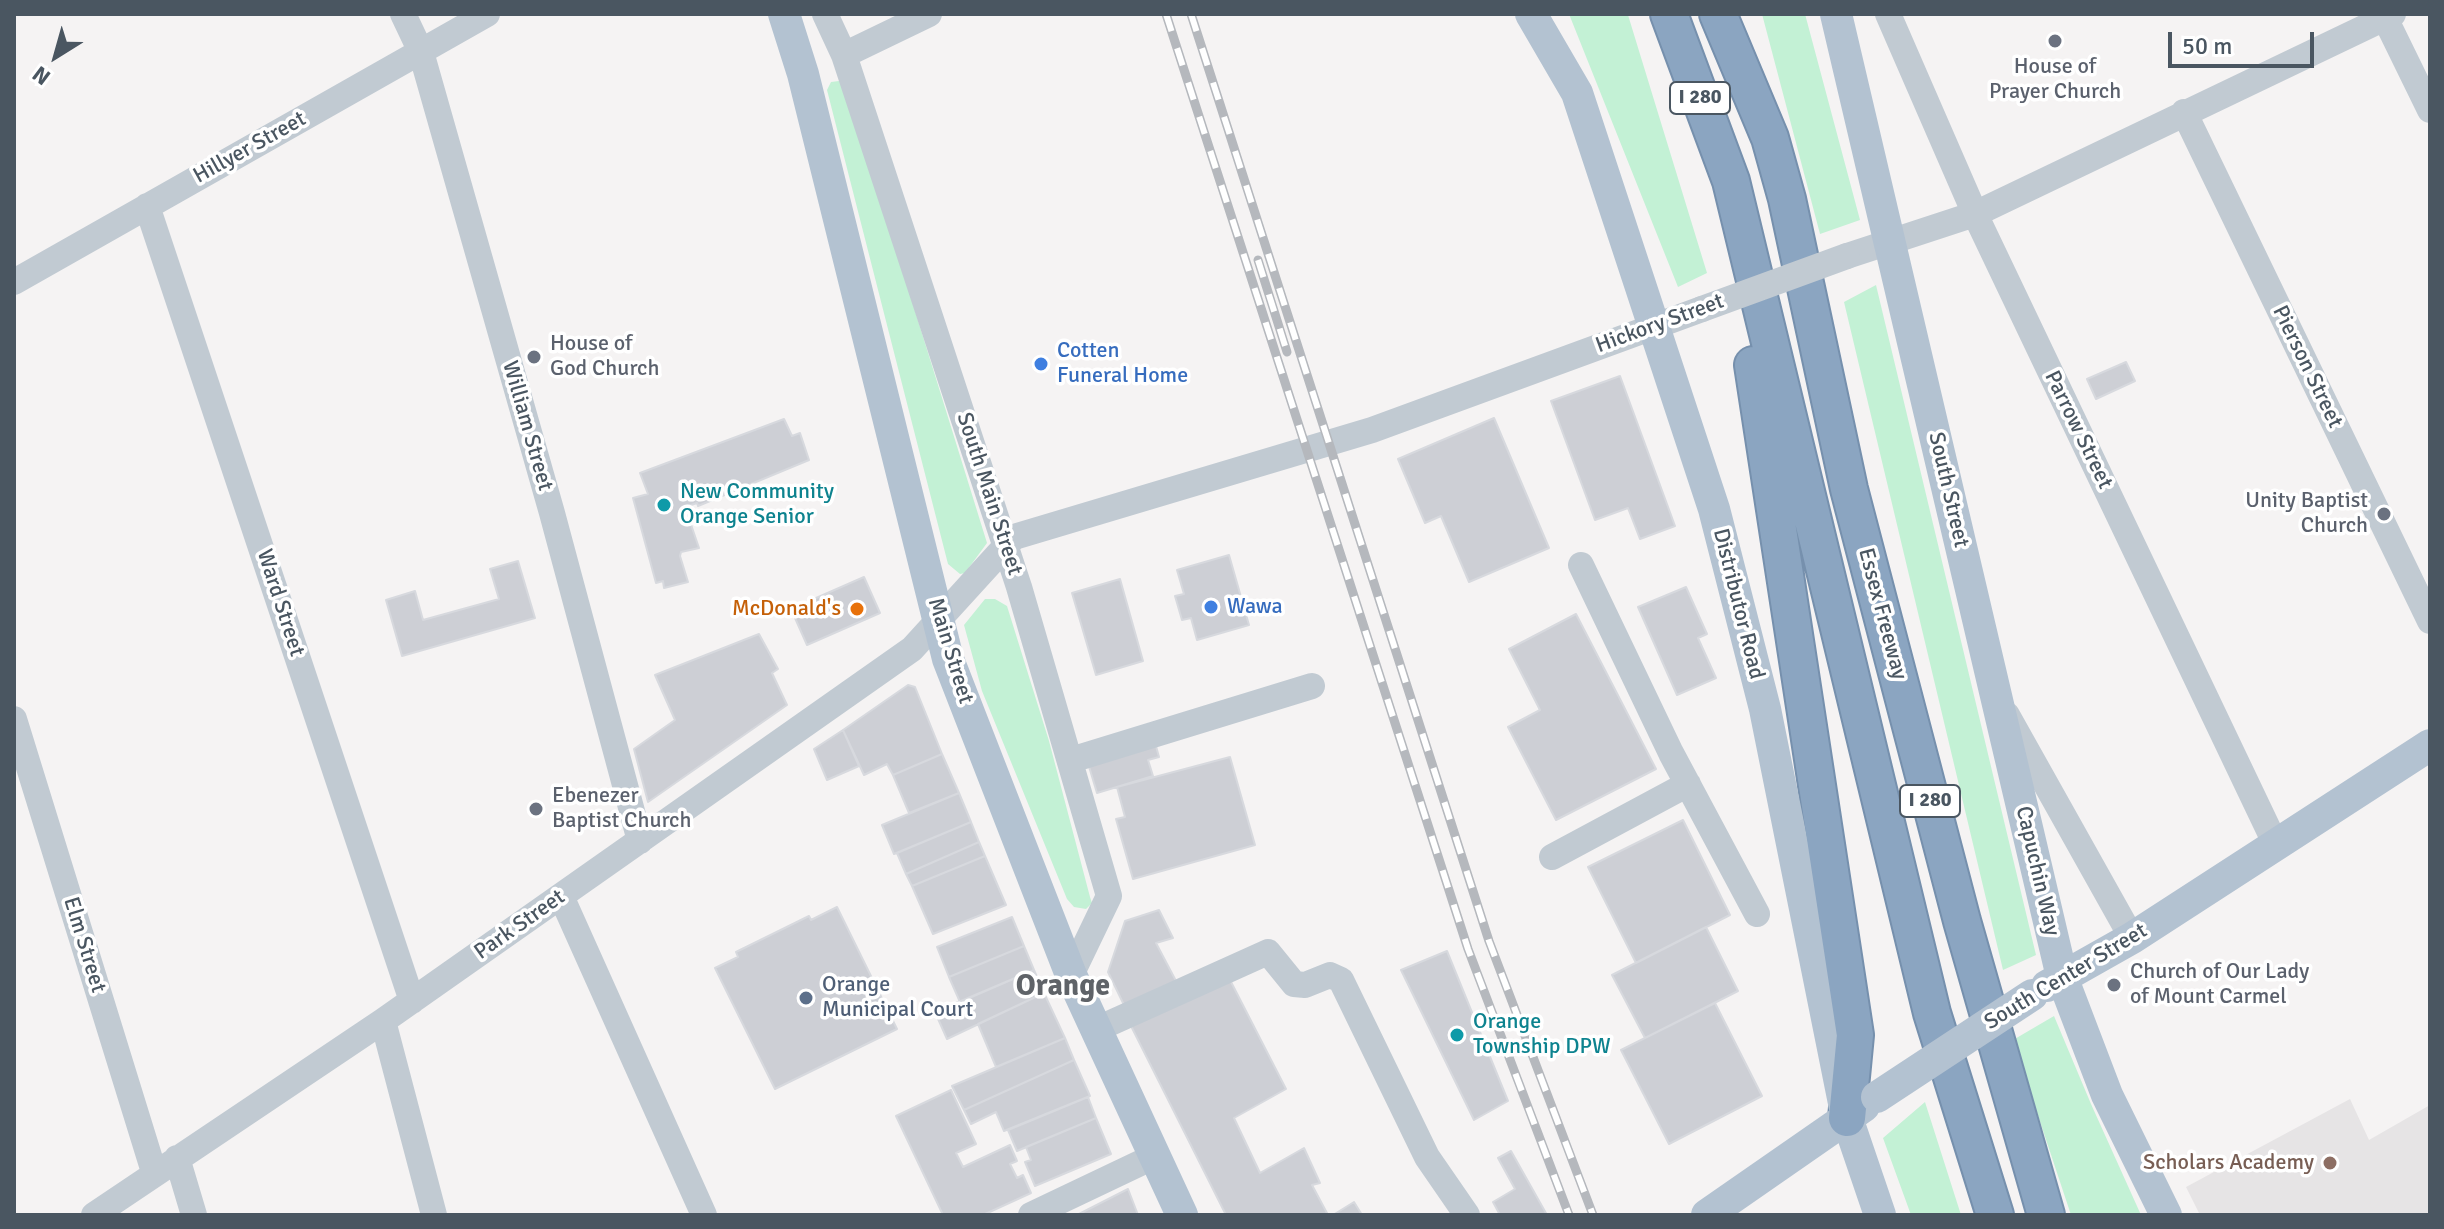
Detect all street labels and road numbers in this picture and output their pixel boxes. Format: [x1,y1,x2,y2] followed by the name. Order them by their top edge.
[1670,82,1730,114] road number: I 280
[189,106,311,190] street label: Hillyer Street
[1592,289,1728,359] street label: Hickory Street
[2266,302,2348,432] street label: Pierson Street
[496,358,558,494] street label: William Street
[2038,367,2118,493] street label: Parrow Street
[950,409,1028,579] street label: South Main Street
[1922,430,1974,550] street label: South Street
[1706,526,1770,682] street label: Distributor Road
[1852,545,1912,683] street label: Essex Freeway
[250,546,310,660] street label: Ward Street
[921,595,979,707] street label: Main Street
[1900,785,1960,817] road number: I 280
[2009,804,2065,938] street label: Capuchin Way
[470,884,570,966] street label: Park Street
[57,894,111,996] street label: Elm Street
[1980,918,2152,1036] street label: South Center Street

